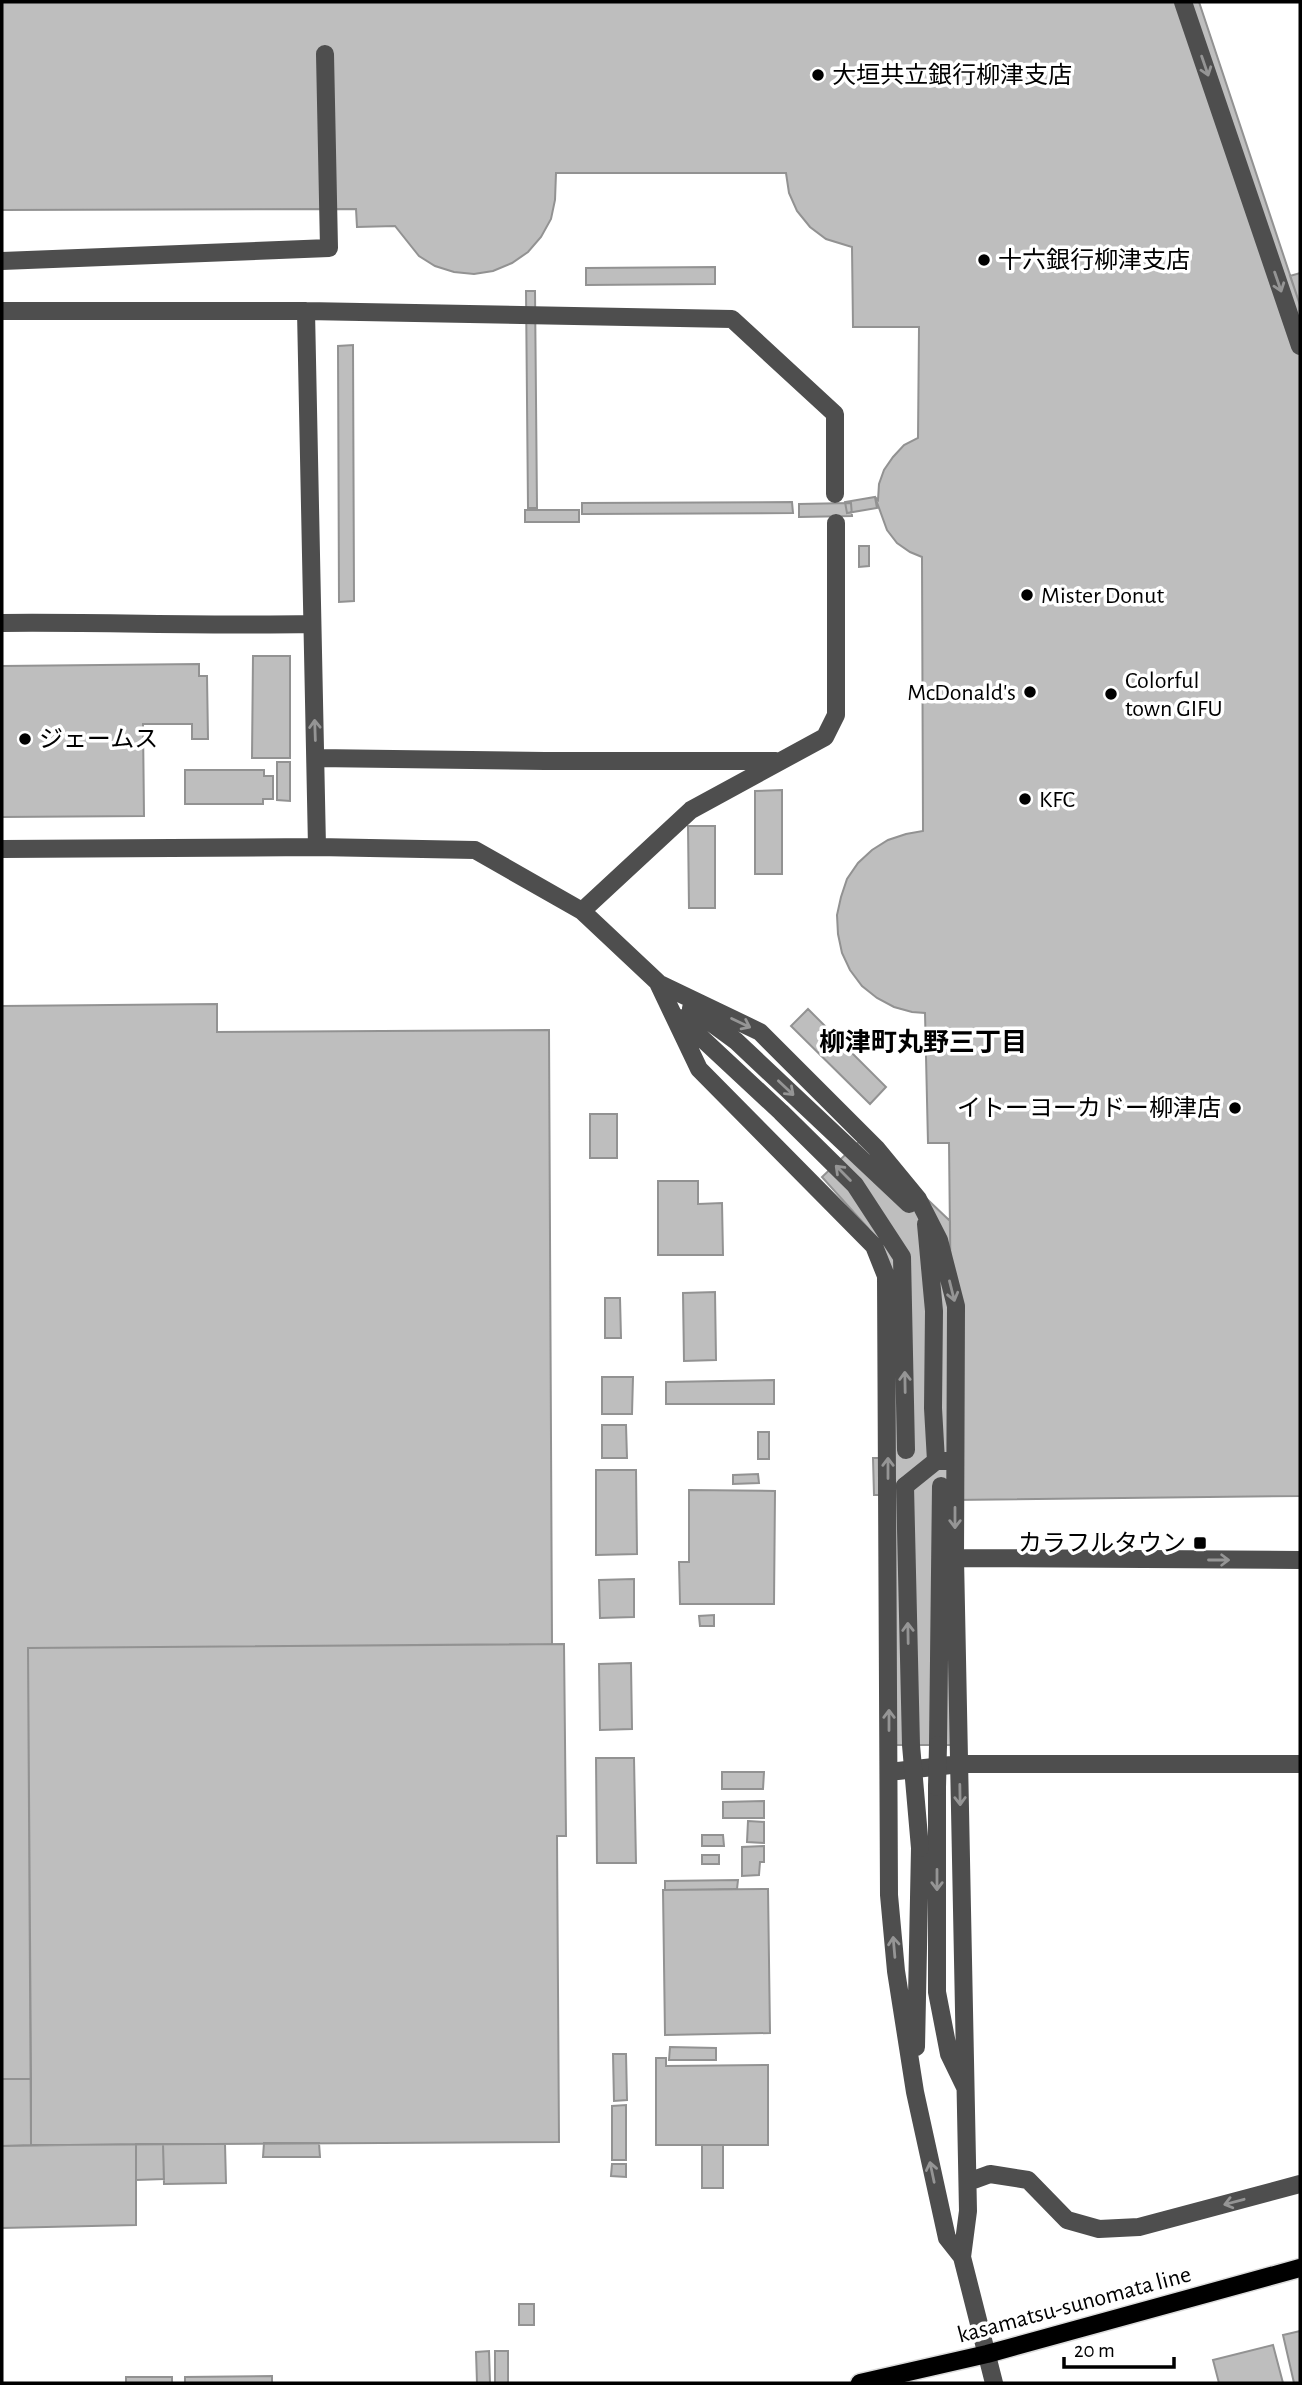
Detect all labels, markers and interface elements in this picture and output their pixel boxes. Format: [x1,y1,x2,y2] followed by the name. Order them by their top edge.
[1200,55,1212,77] one-way arrow
[832,62,1072,88] place label: 大垣共立銀行柳津支店
[810,67,826,83] marker: 大垣共立銀行柳津支店
[998,247,1190,273] place label: 十六銀行柳津支店
[976,252,992,268] marker: 十六銀行柳津支店
[1273,270,1285,292] one-way arrow
[1041,584,1164,608] place label: Mister Donut
[1019,587,1035,603] marker: Mister Donut
[1125,669,1223,721] place label: Colorful town GIFU
[907,681,1016,705] place label: McDonald's
[1022,684,1038,700] marker: McDonald's
[1103,686,1119,702] marker: Colorful town GIFU
[308,718,321,741] one-way arrow
[39,727,158,752] place label: ジェームス
[17,731,33,747] marker: ジェームス
[1039,788,1075,812] place label: KFC
[1017,791,1033,807] marker: KFC
[730,1017,751,1030] one-way arrow
[819,1028,1027,1056] district label: 柳津町丸野三丁目
[777,1080,795,1096] one-way arrow
[957,1095,1221,1121] place label: イトーヨーカドー柳津店
[1227,1100,1243,1116] marker: イトーヨーカドー柳津店
[835,1165,852,1182] one-way arrow
[946,1279,959,1302] one-way arrow
[898,1371,912,1394] one-way arrow
[881,1457,894,1480] one-way arrow
[948,1507,962,1530] one-way arrow
[1018,1531,1186,1556] place label: カラフルタウン
[1192,1535,1208,1551] marker: カラフルタウン
[1207,1553,1230,1567] one-way arrow
[902,1622,915,1645] one-way arrow
[882,1709,896,1732] one-way arrow
[953,1783,967,1806] one-way arrow
[930,1868,944,1891] one-way arrow
[887,1937,900,1959] one-way arrow
[925,2161,939,2184] one-way arrow
[1224,2196,1246,2209] one-way arrow
[955,2262,1194,2348] street label: kasamatsu-sunomata line
[1064,2326,1174,2370] scale bar
[1074,2340,1115,2361] text: 20 m

